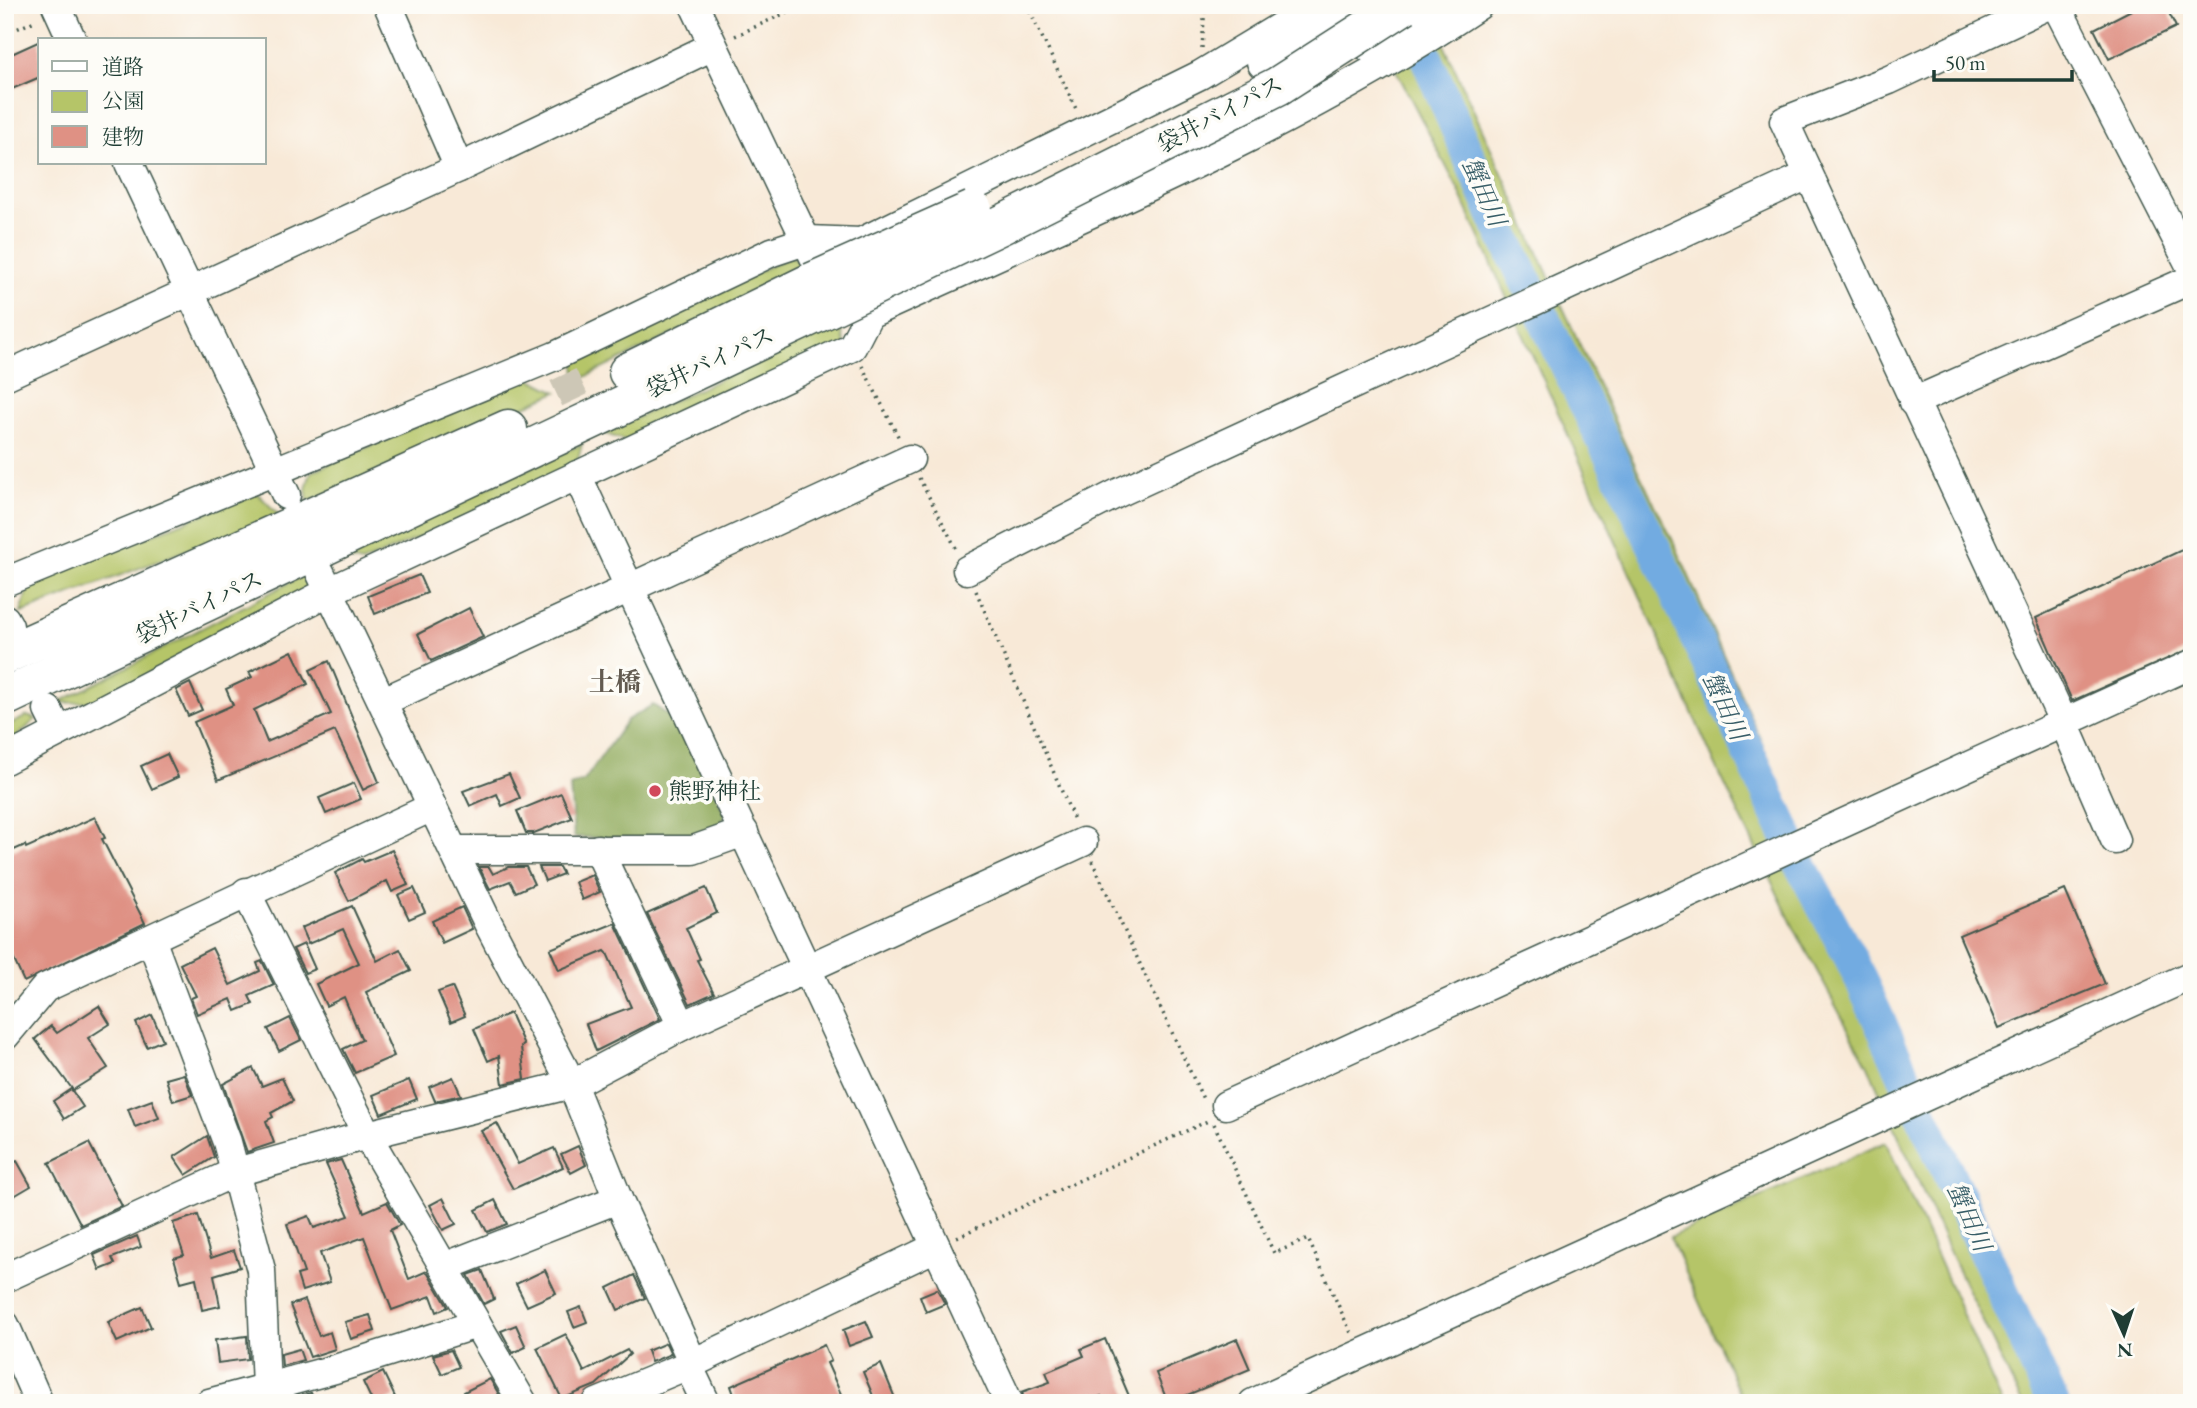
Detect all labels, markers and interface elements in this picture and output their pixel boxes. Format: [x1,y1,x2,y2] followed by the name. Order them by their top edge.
[38,38,266,164] legend
[1934,38,2073,82] scale bar
[1945,49,1986,76] text: 50 m
[102,53,144,80] text: 道路
[1152,68,1288,160] street label: 袋井バイパス
[102,87,144,114] text: 公園
[102,123,144,150] text: 建物
[1456,153,1514,234] water label: 蟹田川
[641,319,779,405] street label: 袋井バイパス
[131,563,267,651] street label: 袋井バイパス
[589,665,641,699] district label: 土橋
[1696,667,1756,748] water label: 蟹田川
[669,776,761,806] place label: 熊野神社
[647,783,663,799] marker: 熊野神社
[1941,1178,1999,1259] water label: 蟹田川
[2088,1300,2158,1370] north arrow
[2116,1338,2133,1363] text: N

